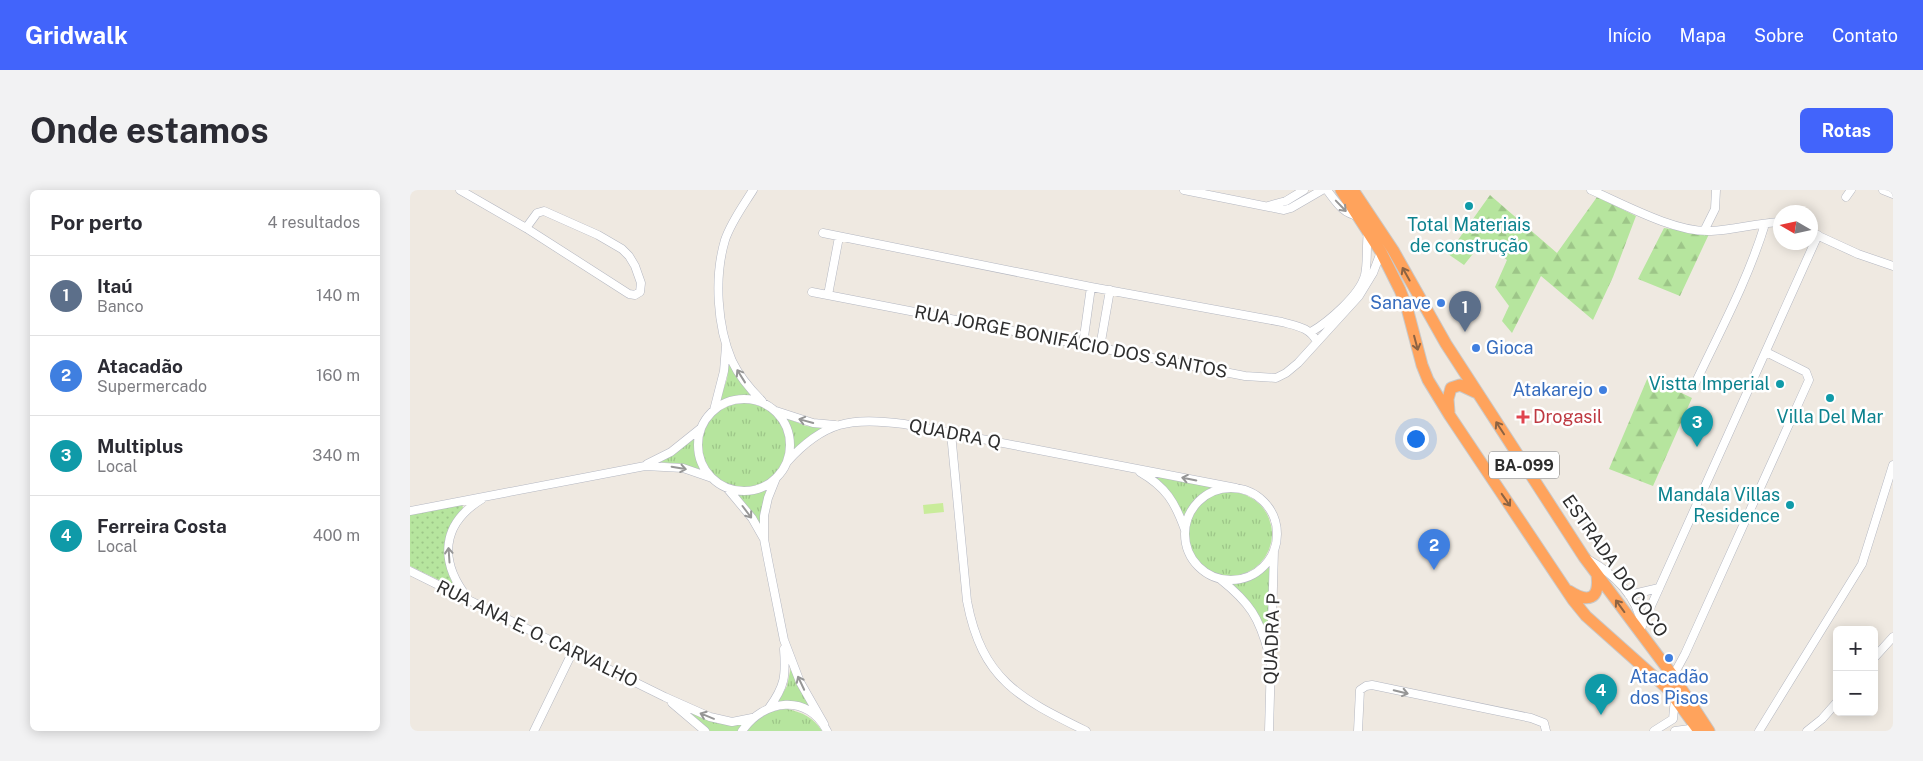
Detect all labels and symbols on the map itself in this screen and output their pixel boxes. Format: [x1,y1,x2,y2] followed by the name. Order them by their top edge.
[1335,200,1347,213] one-way arrow
[1463,200,1475,212] marker: Total Materiais de construção
[1773,205,1818,250] north arrow
[1407,214,1531,256] place label: Total Materiais de construção
[1401,267,1411,282] one-way arrow
[1449,291,1481,332] pin: 1
[1370,292,1431,313] place label: Sanave
[1435,297,1447,309] marker: Sanave
[913,300,1230,382] street label: RUA JORGE BONIFÁCIO DOS SANTOS
[1412,334,1421,350] one-way arrow
[1486,337,1533,358] place label: Gioca
[1470,342,1482,354] marker: Gioca
[736,369,746,383] one-way arrow
[1649,373,1770,394] place label: Vistta Imperial
[1774,378,1786,390] marker: Vistta Imperial
[1512,379,1593,400] place label: Atakarejo
[1597,384,1609,396] marker: Atakarejo
[1824,392,1836,404] marker: Villa Del Mar
[1533,406,1602,427] place label: Drogasil
[1681,406,1713,447] pin: 3
[1777,406,1883,427] place label: Villa Del Mar
[1517,411,1529,423] marker: Drogasil
[907,414,1003,453] street label: QUADRA Q
[798,416,814,425] one-way arrow
[1495,421,1505,435] one-way arrow
[1403,426,1429,452] your location
[1489,452,1559,478] road number: BA-099
[671,464,687,474] one-way arrow
[1181,473,1197,483] one-way arrow
[1658,484,1780,526] place label: Mandala Villas Residence
[1558,490,1672,641] street label: ESTRADA DO COCO
[1501,493,1511,507] one-way arrow
[1784,499,1796,511] marker: Mandala Villas Residence
[742,505,753,518] one-way arrow
[1418,529,1450,570] pin: 2
[444,547,453,563] one-way arrow
[433,576,641,691] street label: RUA ANA E. O. CARVALHO
[1259,593,1284,685] street label: QUADRA P
[1614,600,1625,613] one-way arrow
[1663,652,1675,664] marker: Atacadão dos Pisos
[1629,666,1709,708] place label: Atacadão dos Pisos
[1585,674,1617,715] pin: 4
[796,676,806,691] one-way arrow
[1392,688,1408,697] one-way arrow
[700,710,715,720] one-way arrow

